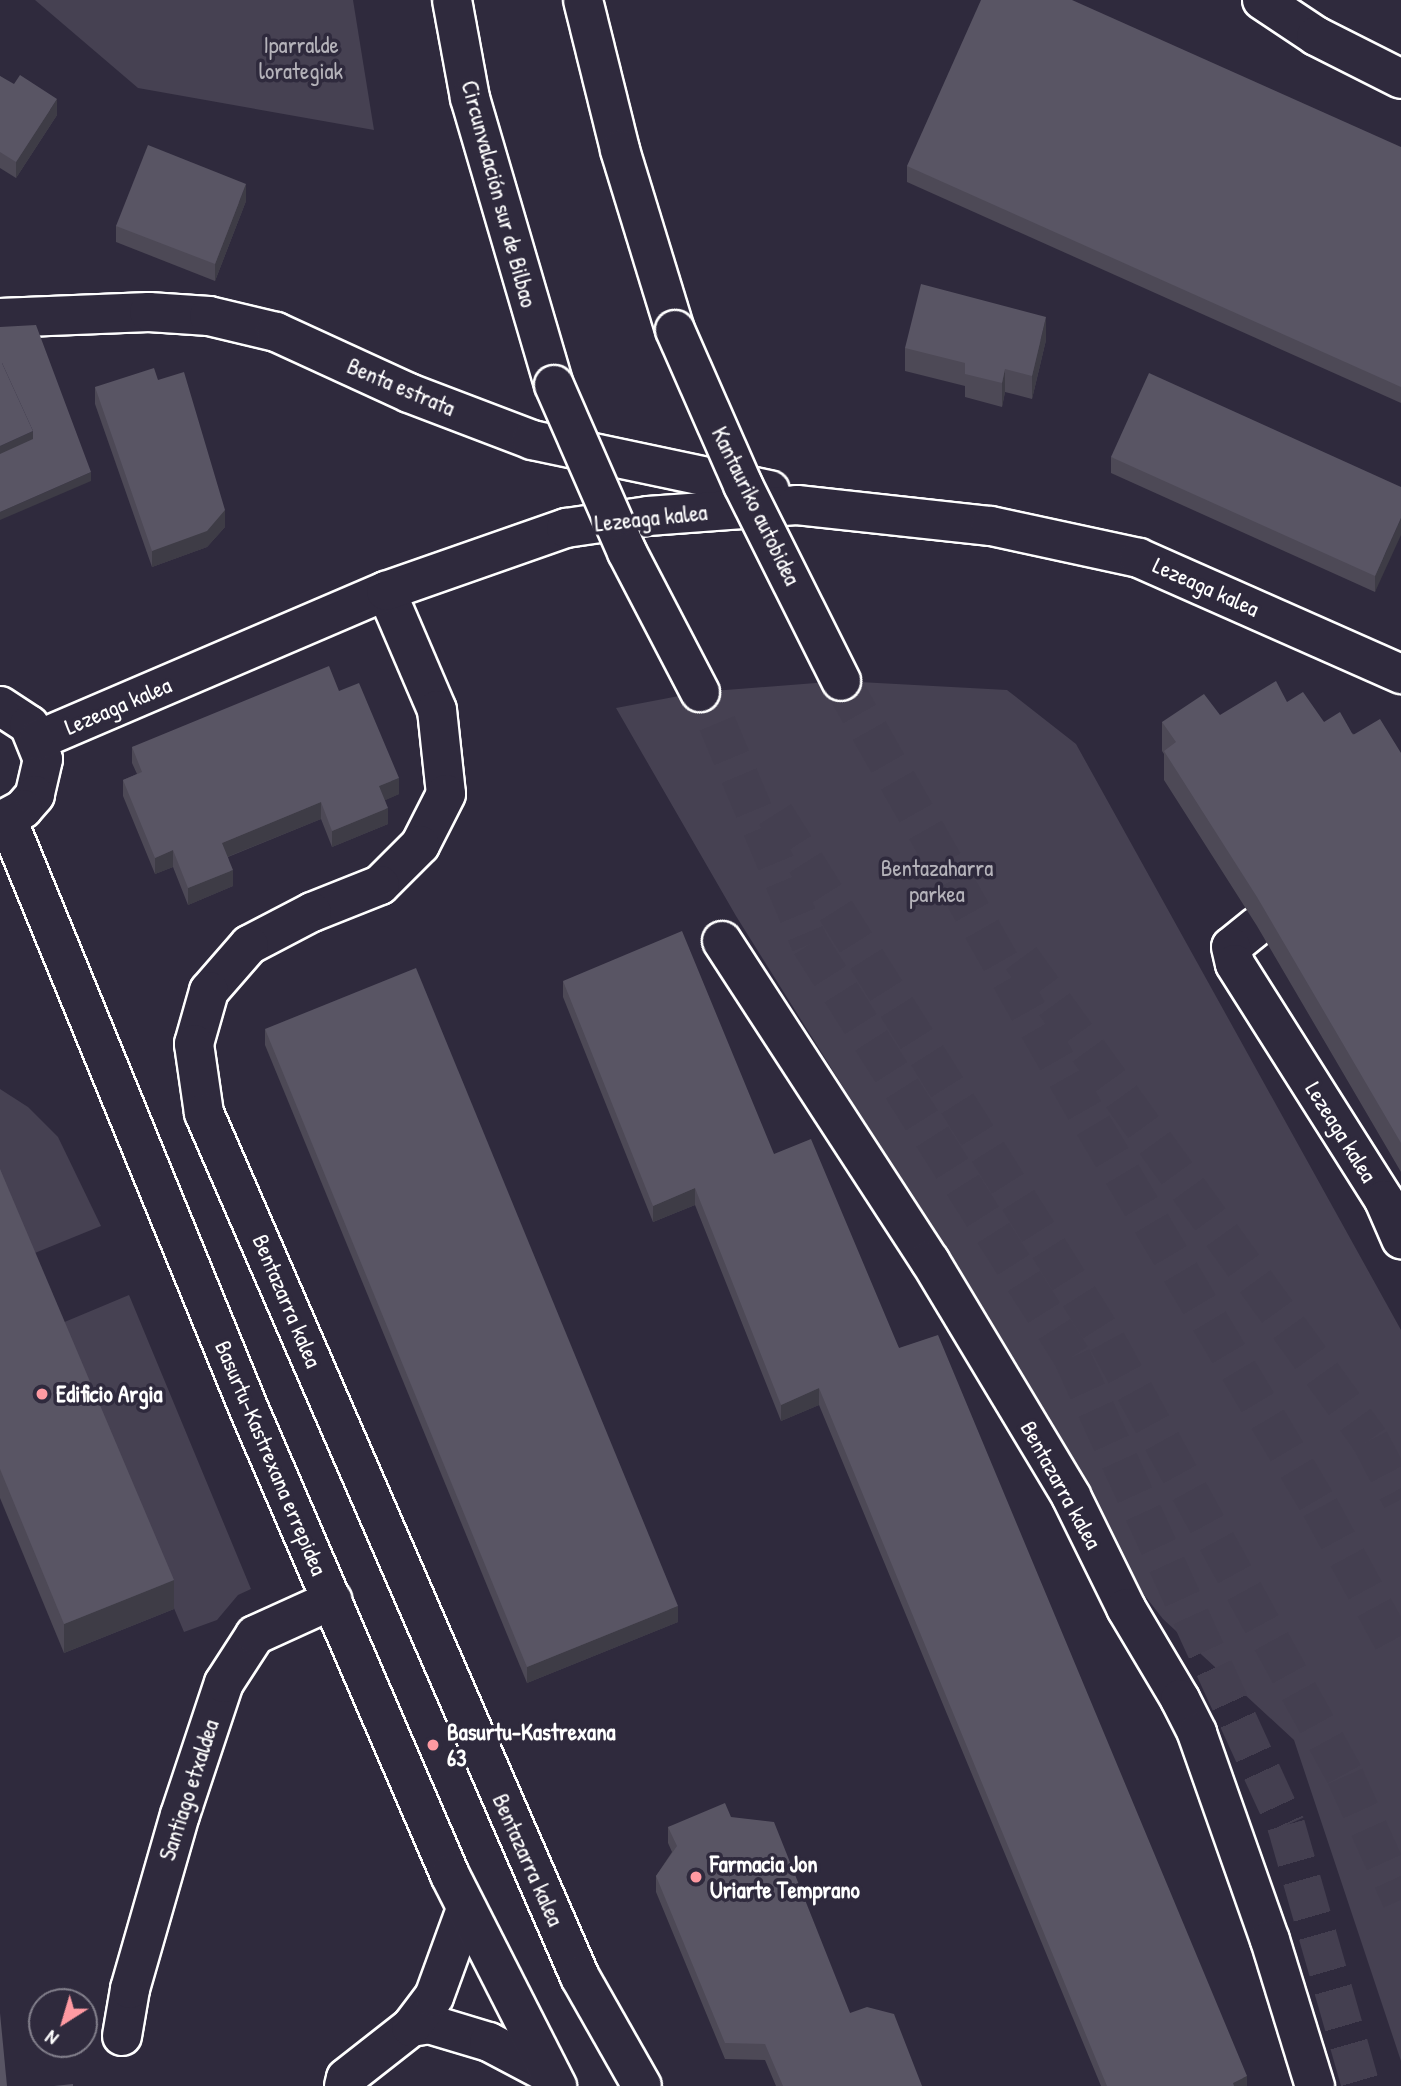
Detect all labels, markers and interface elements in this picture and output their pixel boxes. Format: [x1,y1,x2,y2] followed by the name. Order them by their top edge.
[259,31,343,85] park label: Iparralde lorategiak
[455,78,543,310] street label: Circunvalación sur de Bilbao
[343,352,459,422] street label: Benta estrata
[706,422,806,590] street label: Kantauriko autobidea
[593,498,709,538] street label: Lezeaga kalea
[1149,551,1263,623] street label: Lezeaga kalea
[61,671,175,741] street label: Lezeaga kalea
[881,854,993,908] park label: Bentazaharra parkea
[1299,1077,1383,1187] street label: Lezeaga kalea
[247,1230,327,1372] street label: Bentazarra kalea
[209,1337,333,1579] street label: Basurtu-Kastrexana errepidea
[56,1380,163,1408] place label: Edificio Argia
[34,1386,50,1402] marker: Edificio Argia
[1015,1416,1107,1554] street label: Bentazarra kalea
[153,1716,225,1864] street label: Santiago etxaldea
[447,1718,616,1772] place label: Basurtu-Kastrexana 63
[425,1737,441,1753] marker: Basurtu-Kastrexana 63
[487,1790,569,1930] street label: Bentazarra kalea
[710,1850,860,1904] place label: Farmacia Jon Uriarte Temprano
[688,1869,704,1885] marker: Farmacia Jon Uriarte Temprano
[28,1988,98,2058] north arrow
[40,2025,63,2052] text: N

